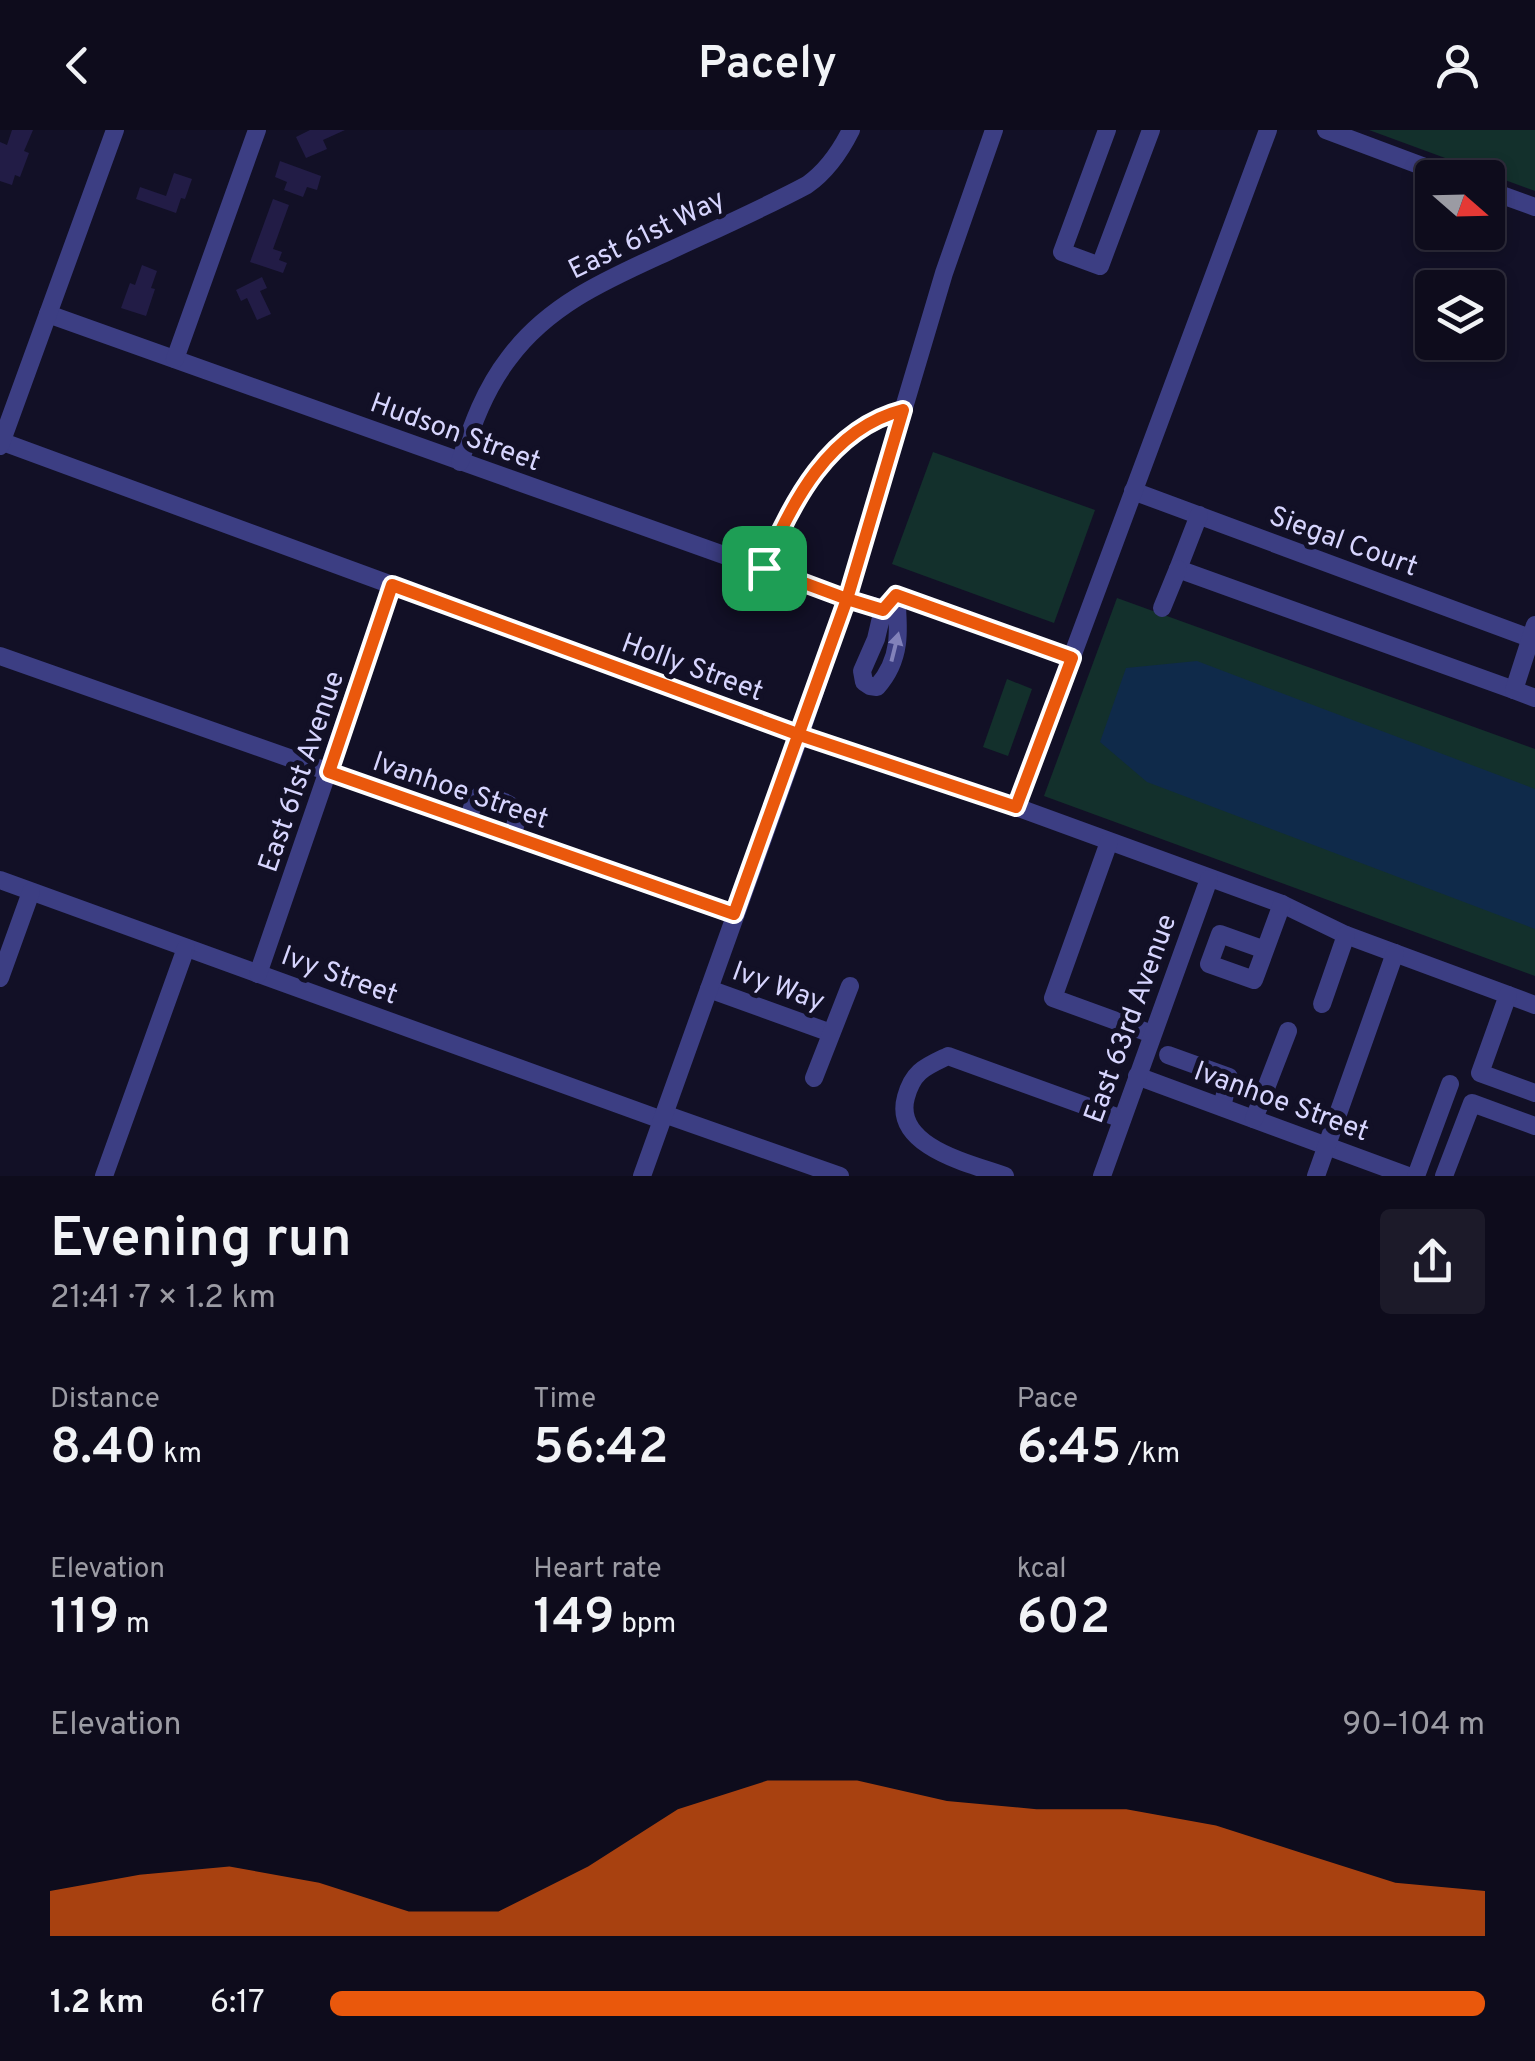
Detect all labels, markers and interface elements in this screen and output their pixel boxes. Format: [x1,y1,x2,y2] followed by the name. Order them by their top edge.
[698,37,837,94] text: Pacely
[50,38,105,93] icon: back
[1430,38,1485,93] icon: person
[1415,160,1505,250] north arrow
[1415,160,1505,360] map controls
[563,182,731,289] street label: East 61st Way
[1415,270,1505,360] button: layers
[365,386,545,481] street label: Hudson Street
[1264,499,1422,586] street label: Siegal Court
[722,526,807,611] pin
[737,541,792,596] icon: arrive
[616,627,768,711] street label: Holly Street
[888,631,903,662] one-way arrow
[252,667,354,877] street label: East 61st Avenue
[367,745,553,839] street label: Ivanhoe Street
[1077,910,1186,1129] street label: East 63rd Avenue
[276,939,402,1015] street label: Ivy Street
[727,954,829,1021] street label: Ivy Way
[1189,1055,1373,1151] street label: Ivanhoe Street
[50,1206,352,1276] text: Evening run
[1380,1209,1485,1314] button: share
[50,1279,276,1319] text: 21:41 · 7 × 1.2 km
[50,1382,160,1418] text: Distance
[533,1382,596,1418] text: Time
[1017,1382,1078,1418] text: Pace
[50,1418,157,1481] text: 8.40
[533,1418,669,1481] text: 56:42
[1017,1418,1121,1481] text: 6:45
[157,1437,202,1473] text: km
[1121,1437,1180,1473] text: /km
[50,1552,165,1588] text: Elevation
[533,1552,661,1588] text: Heart rate
[1017,1552,1066,1588] text: kcal
[50,1588,120,1651] text: 119
[533,1588,615,1651] text: 149
[1017,1588,1110,1651] text: 602
[120,1607,150,1643] text: m
[615,1607,676,1643] text: bpm
[50,1706,182,1746] text: Elevation
[1342,1706,1485,1746] text: 90–104 m
[50,1984,144,2024] text: 1.2 km
[210,1984,265,2024] text: 6:17

